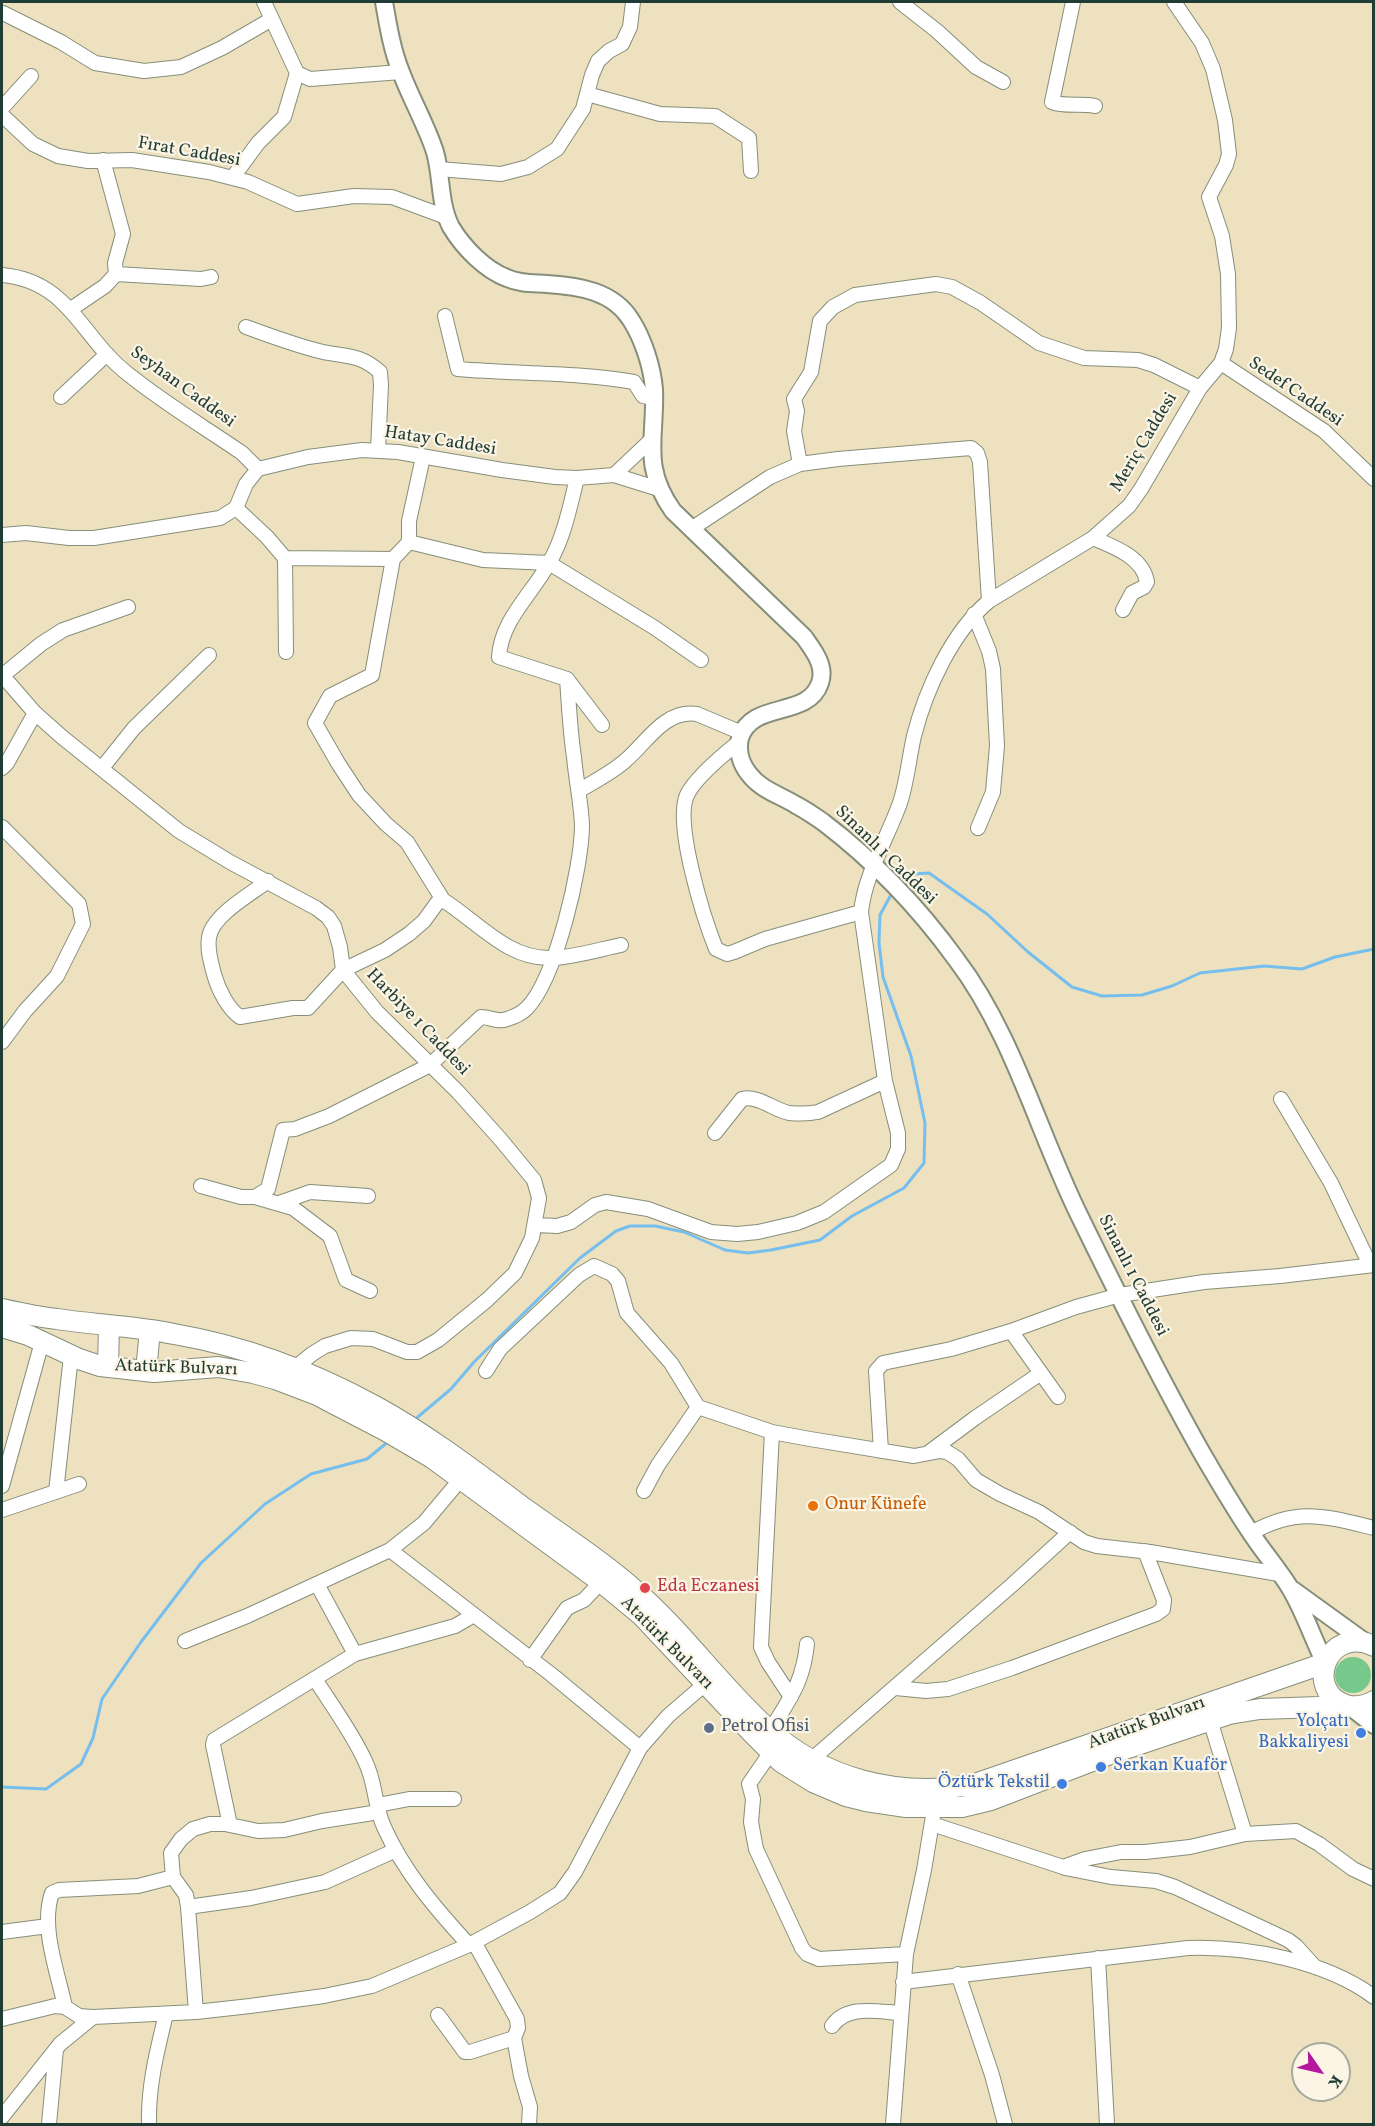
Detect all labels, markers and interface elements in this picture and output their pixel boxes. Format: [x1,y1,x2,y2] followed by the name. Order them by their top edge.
[136,133,242,173] street label: Fırat Caddesi
[125,343,239,433] street label: Seyhan Caddesi
[1244,353,1346,433] street label: Sedef Caddesi
[1107,389,1183,497] street label: Meriç Caddesi
[383,422,497,462] street label: Hatay Caddesi
[829,802,941,910] street label: Sinanlı 1 Caddesi
[361,965,473,1081] street label: Harbiye 1 Caddesi
[1092,1212,1172,1340] street label: Sinanlı 1 Caddesi
[114,1356,238,1382] street label: Atatürk Bulvarı
[825,1495,927,1517] place label: Onur Künefe
[806,1499,820,1513] marker: Onur Künefe
[657,1577,760,1599] place label: Eda Eczanesi
[638,1581,652,1595] marker: Eda Eczanesi
[615,1593,717,1695] street label: Atatürk Bulvarı
[1086,1693,1208,1755] street label: Atatürk Bulvarı
[1258,1712,1349,1754] place label: Yolçatı Bakkaliyesi
[721,1717,809,1739] place label: Petrol Ofisi
[702,1721,716,1735] marker: Petrol Ofisi
[1354,1726,1368,1740] marker: Yolçatı Bakkaliyesi
[1113,1756,1227,1778] place label: Serkan Kuaför
[1094,1760,1108,1774] marker: Serkan Kuaför
[938,1773,1050,1795] place label: Öztürk Tekstil
[1055,1777,1069,1791] marker: Öztürk Tekstil
[1291,2042,1351,2102] north arrow
[1322,2070,1347,2092] text: K

